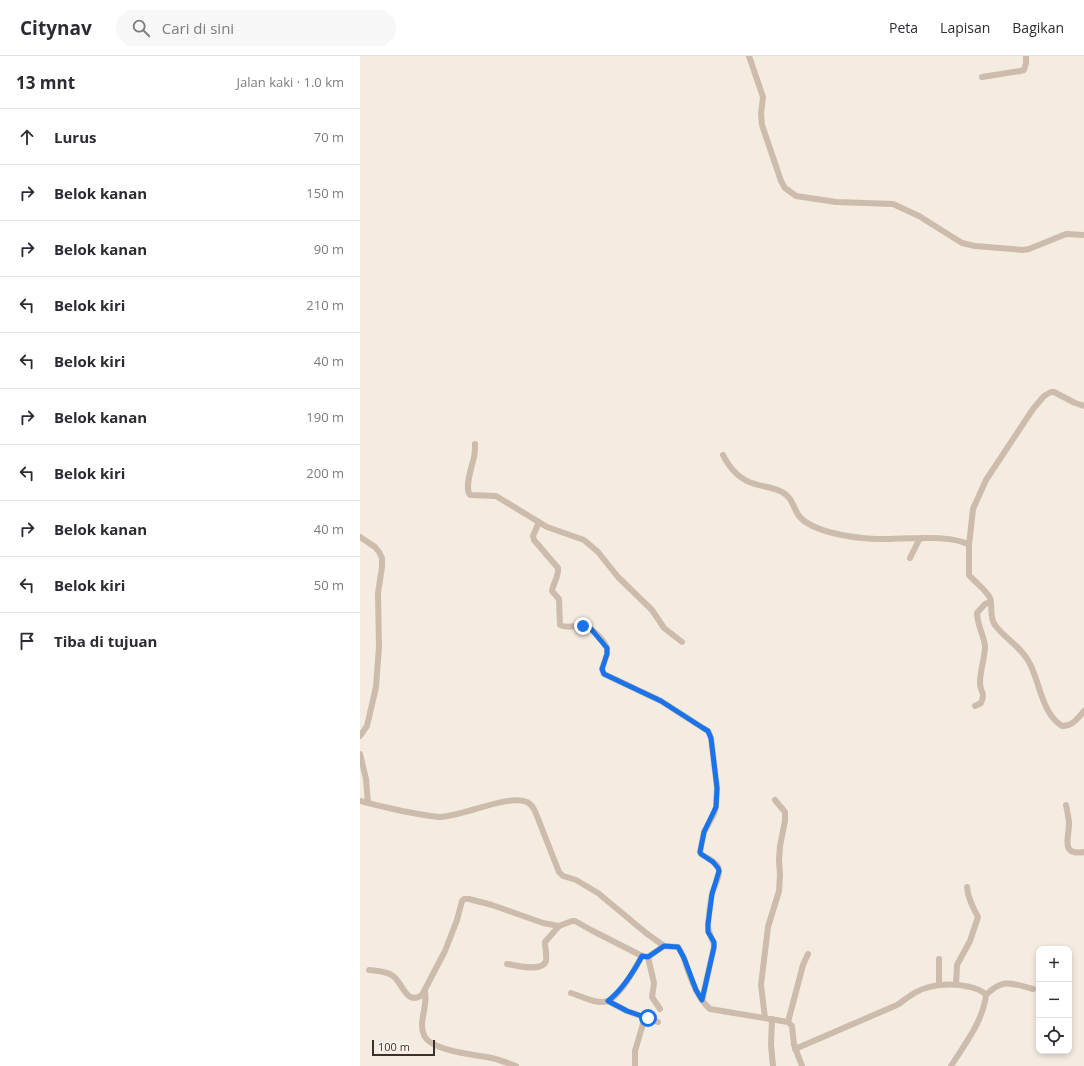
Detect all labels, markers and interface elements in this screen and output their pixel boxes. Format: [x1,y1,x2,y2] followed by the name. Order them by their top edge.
[116,10,396,46] search box
[20,15,92,41] text: Citynav
[130,17,152,39] icon: search
[162,18,234,38] text: Cari di sini
[889,18,918,37] text: Peta
[940,18,990,37] text: Lapisan
[1012,18,1064,37] text: Bagikan
[16,71,75,94] text: 13 mnt
[237,73,344,91] text: Jalan kaki · 1.0 km
[16,126,38,148] icon: ahead
[54,127,96,147] text: Lurus
[314,128,344,146] text: 70 m
[16,182,38,204] icon: right
[54,183,147,203] text: Belok kanan
[306,184,344,202] text: 150 m
[16,238,38,260] icon: right
[54,239,147,259] text: Belok kanan
[314,240,344,258] text: 90 m
[16,294,38,316] icon: left
[54,295,125,315] text: Belok kiri
[306,296,344,314] text: 210 m
[16,350,38,372] icon: left
[54,351,125,371] text: Belok kiri
[314,352,344,370] text: 40 m
[16,406,38,428] icon: right
[54,407,147,427] text: Belok kanan
[306,408,344,426] text: 190 m
[16,462,38,484] icon: left
[54,463,125,483] text: Belok kiri
[306,464,344,482] text: 200 m
[16,518,38,540] icon: right
[54,519,147,539] text: Belok kanan
[314,520,344,538] text: 40 m
[16,574,38,596] icon: left
[54,575,125,595] text: Belok kiri
[314,576,344,594] text: 50 m
[574,617,592,635] route end
[16,630,38,652] icon: arrive
[54,631,157,651] text: Tiba di tujuan
[1036,946,1072,1054] map controls
[1036,946,1072,982] button: +
[1036,982,1072,1018] button: −
[639,1009,657,1027] route start
[1036,1018,1072,1054] button: locate
[372,1038,435,1057] scale bar
[378,1039,410,1054] text: 100 m

